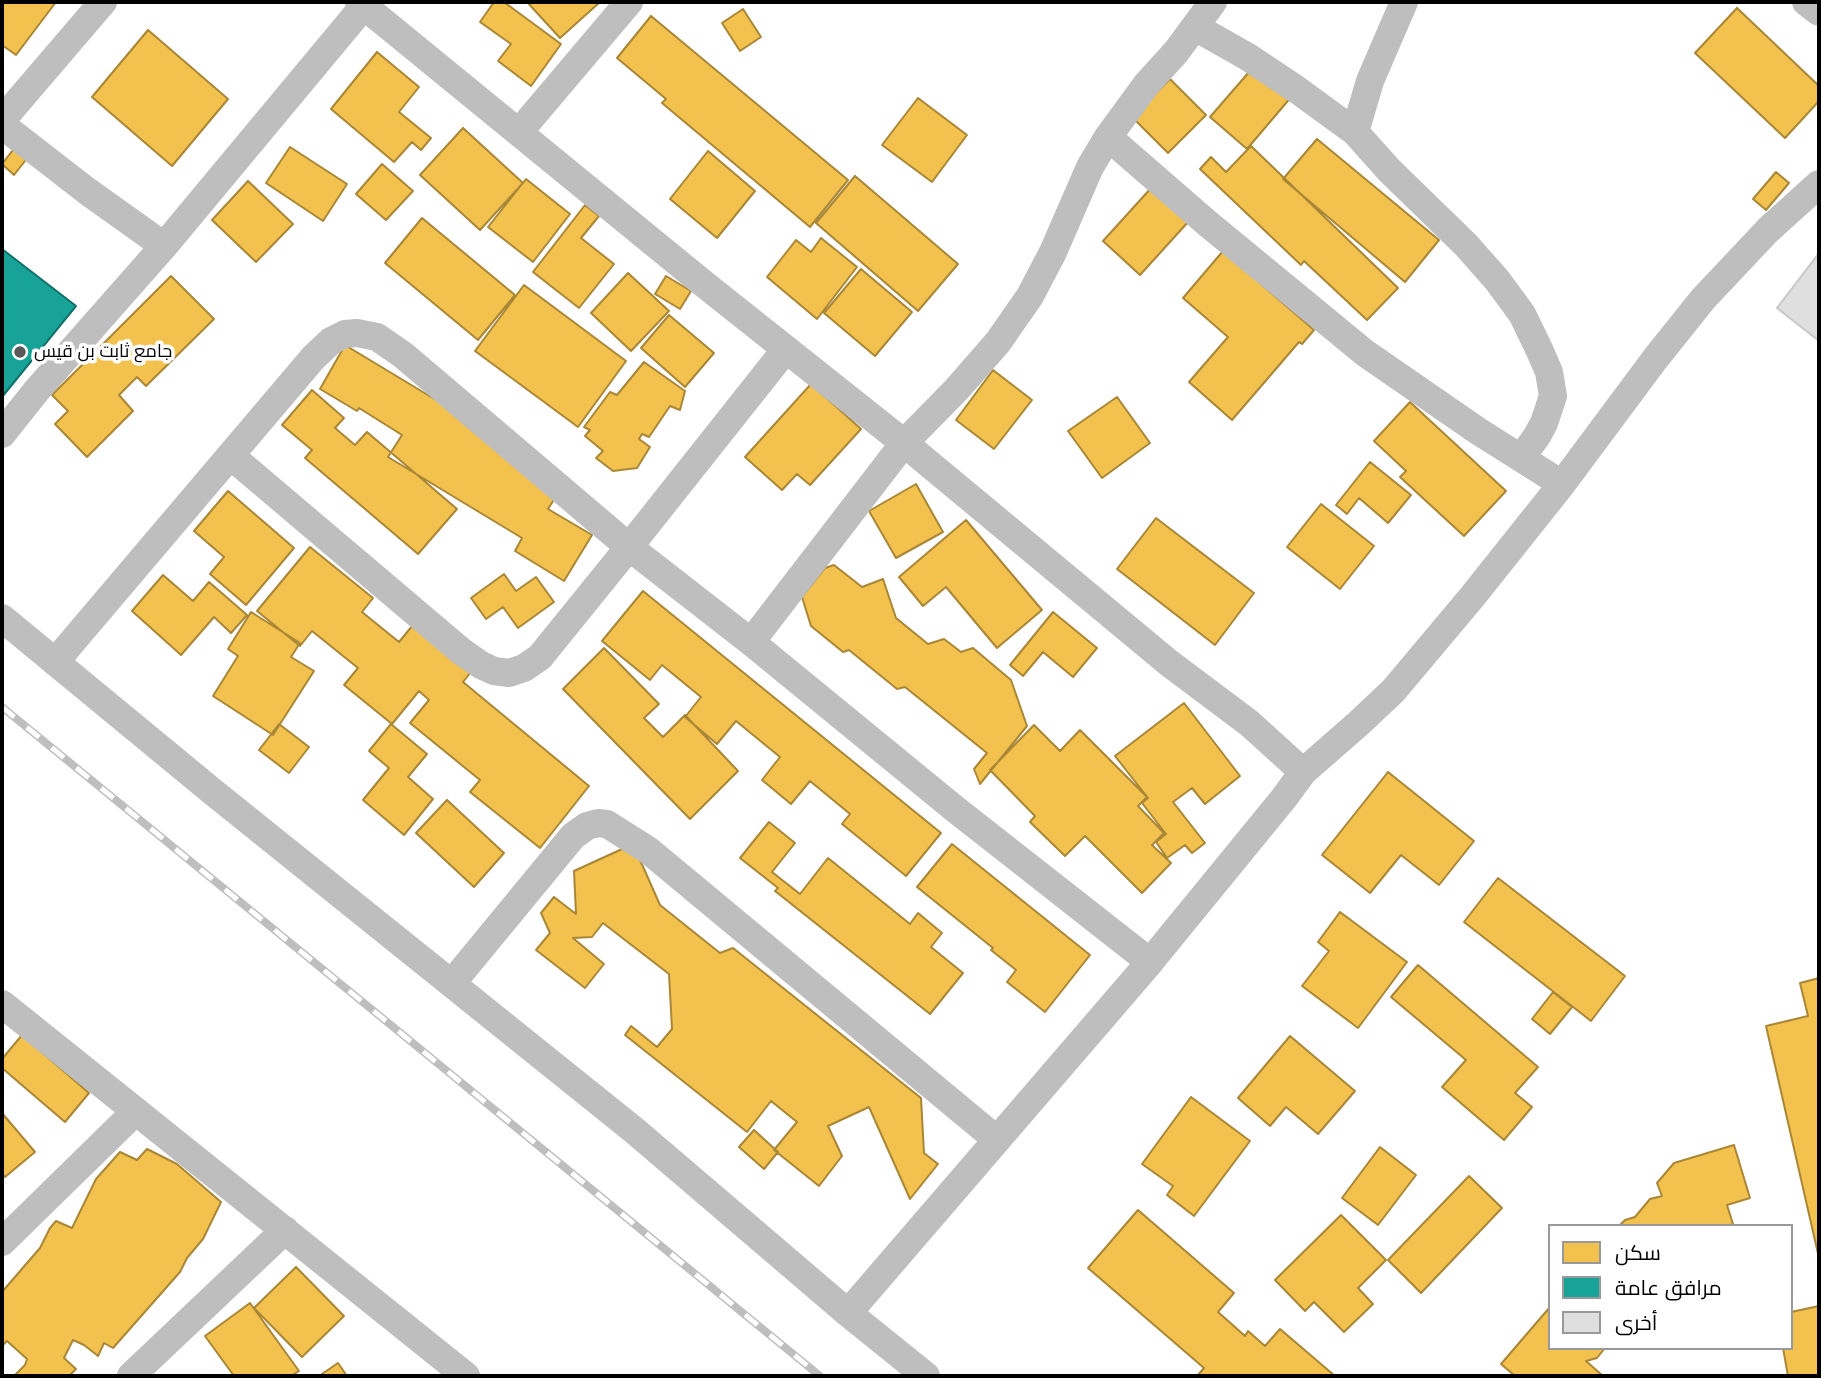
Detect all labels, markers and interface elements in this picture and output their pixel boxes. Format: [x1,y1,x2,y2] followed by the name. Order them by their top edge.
[34,341,172,363] place label: جامع ثابت بن قیس
[12,344,28,360] marker: جامع ثابت بن قیس
[1548,1224,1793,1350] legend
[1615,1240,1661,1266] text: سكن
[1615,1275,1722,1301] text: مرافق عامة
[1615,1310,1657,1336] text: أخرى

